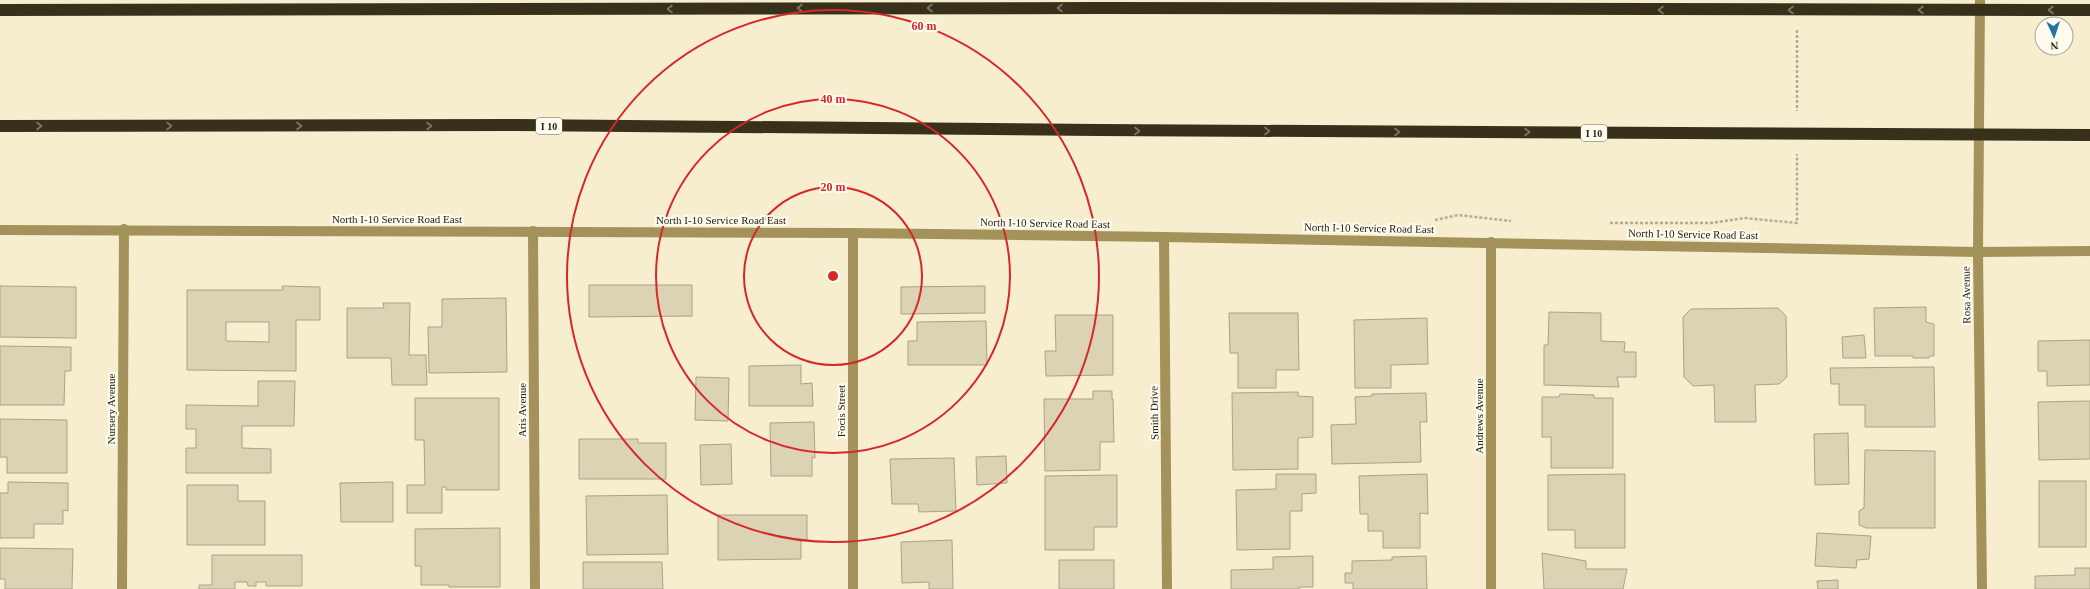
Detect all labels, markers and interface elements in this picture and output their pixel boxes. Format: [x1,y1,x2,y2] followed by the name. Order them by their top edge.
[797,4,803,12] one-way arrow
[927,4,933,12] one-way arrow
[1057,4,1063,12] one-way arrow
[667,5,673,13] one-way arrow
[1658,5,1664,14] one-way arrow
[1788,6,1794,14] one-way arrow
[1918,6,1924,14] one-way arrow
[2048,6,2054,14] one-way arrow
[2034,16,2074,56] north arrow
[912,19,937,33] text: 60 m
[2050,40,2059,52] text: N
[821,92,846,106] text: 40 m
[536,118,562,134] road number: I 10
[36,122,42,130] one-way arrow
[166,122,172,130] one-way arrow
[296,122,302,130] one-way arrow
[426,122,432,130] one-way arrow
[1581,125,1607,141] road number: I 10
[1134,127,1140,135] one-way arrow
[1264,127,1270,135] one-way arrow
[1394,128,1400,136] one-way arrow
[1524,128,1530,136] one-way arrow
[821,180,846,194] text: 20 m
[332,213,462,225] street label: North I-10 Service Road East
[656,214,786,226] street label: North I-10 Service Road East
[980,216,1110,230] street label: North I-10 Service Road East
[1304,221,1434,235] street label: North I-10 Service Road East
[1628,227,1758,241] street label: North I-10 Service Road East
[1959,266,1973,324] street label: Rosa Avenue
[826,269,840,283] centre of rings
[105,373,117,444] street label: Nursery Avenue
[1473,378,1485,454] street label: Andrews Avenue
[516,383,528,437] street label: Aris Avenue
[835,385,847,437] street label: Focis Street
[1148,386,1160,440] street label: Smith Drive

